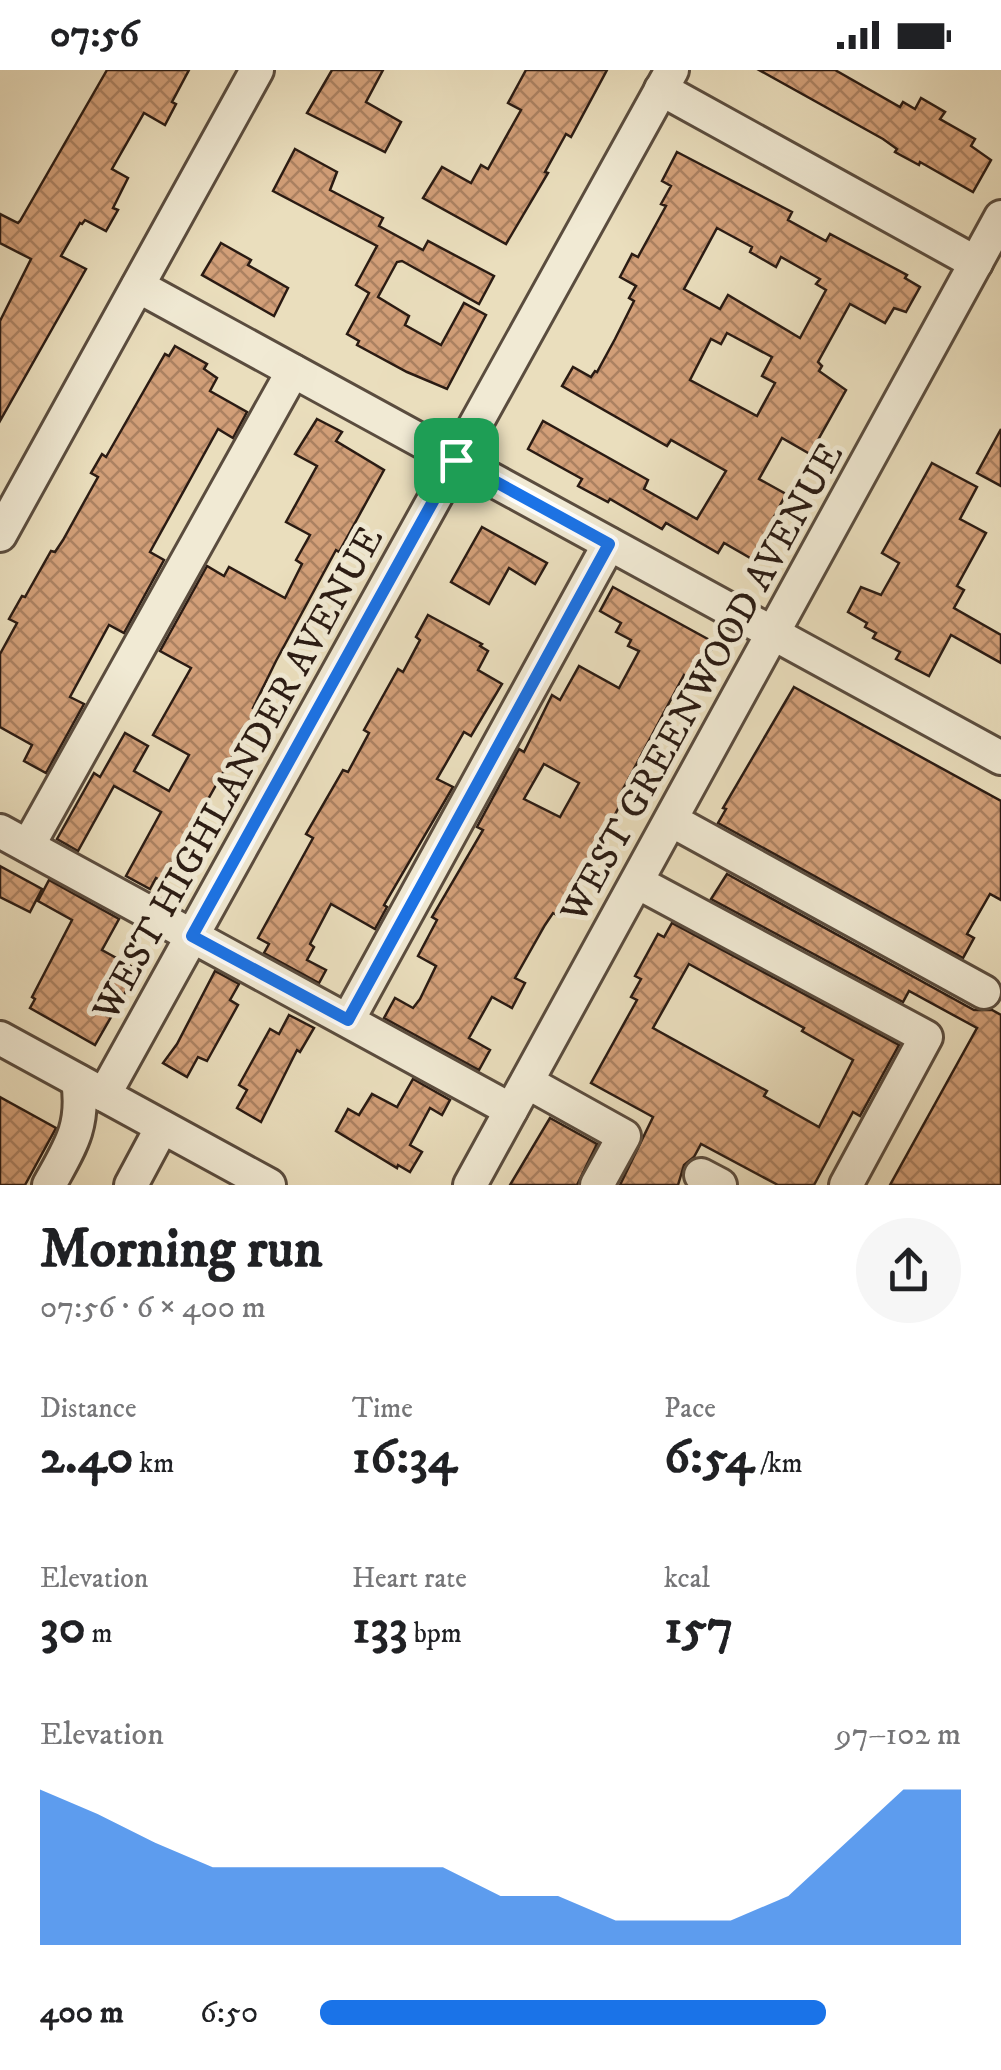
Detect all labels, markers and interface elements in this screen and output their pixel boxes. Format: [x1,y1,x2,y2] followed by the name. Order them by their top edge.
[50,11,139,59] text: 07:56
[414,418,499,503] pin
[429,433,484,488] icon: arrive
[550,435,855,932] street label: WEST GREENWOOD AVENUE
[82,519,395,1030] street label: WEST HIGHLANDER AVENUE
[40,1216,322,1285] text: Morning run
[856,1218,961,1323] button: share
[40,1288,266,1328] text: 07:56 · 6 × 400 m
[40,1391,136,1426] text: Distance
[352,1391,413,1426] text: Time
[664,1391,716,1426] text: Pace
[40,1426,133,1489] text: 2.40
[352,1426,457,1489] text: 16:34
[664,1426,754,1489] text: 6:54
[133,1446,174,1481] text: km
[754,1446,803,1481] text: /km
[40,1561,148,1596] text: Elevation
[352,1561,467,1596] text: Heart rate
[664,1561,710,1596] text: kcal
[40,1596,86,1659] text: 30
[352,1596,408,1659] text: 133
[664,1596,733,1659] text: 157
[86,1616,113,1651] text: m
[408,1616,462,1651] text: bpm
[40,1715,164,1755] text: Elevation
[836,1715,961,1755] text: 97–102 m
[40,1993,124,2033] text: 400 m
[200,1993,258,2033] text: 6:50

